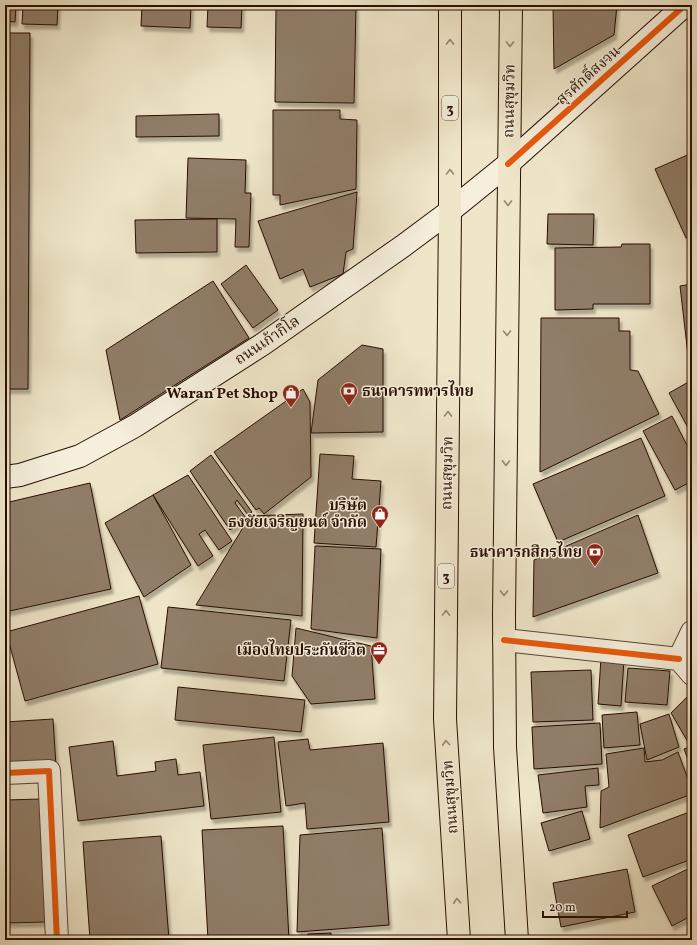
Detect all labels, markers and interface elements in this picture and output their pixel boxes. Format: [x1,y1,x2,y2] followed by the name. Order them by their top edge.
[446,39,454,45] one-way arrow
[551,40,626,111] street label: สุรศักดิ์สงวน
[505,41,514,47] one-way arrow
[499,64,522,138] street label: ถนนสุขุมวิท
[442,96,458,120] road number: 3
[446,169,454,175] one-way arrow
[504,200,512,206] one-way arrow
[230,310,305,371] street label: ถนนเก้ากิโล
[503,330,511,336] one-way arrow
[362,380,474,403] place label: ธนาคารทหารไทย
[339,381,359,406] bank icon: ธนาคารทหารไทย
[281,383,301,408] shop icon: Waran Pet Shop
[166,384,278,405] place label: Waran Pet Shop
[444,411,452,417] one-way arrow
[437,436,460,510] street label: ถนนสุขุมวิท
[502,460,510,466] one-way arrow
[228,496,367,534] place label: บริษัต ธงชัยเจริญยนต์ จำกัด
[370,504,390,529] shop icon: บริษัต ธงชัยเจริญยนต์ จำกัด
[470,541,582,564] place label: ธนาคารกสิกรไทย
[585,542,605,567] bank icon: ธนาคารกสิกรไทย
[438,564,454,588] road number: 3
[500,590,509,596] one-way arrow
[442,610,450,616] one-way arrow
[237,639,366,662] place label: เมืองไทยประกันชีวิต
[369,640,389,665] office icon: เมืองไทยประกันชีวิต
[442,740,451,746] one-way arrow
[438,759,465,835] street label: ถนนสุขุมวิท
[543,893,627,919] scale bar
[452,898,461,904] one-way arrow
[549,900,576,916] text: 20 m

